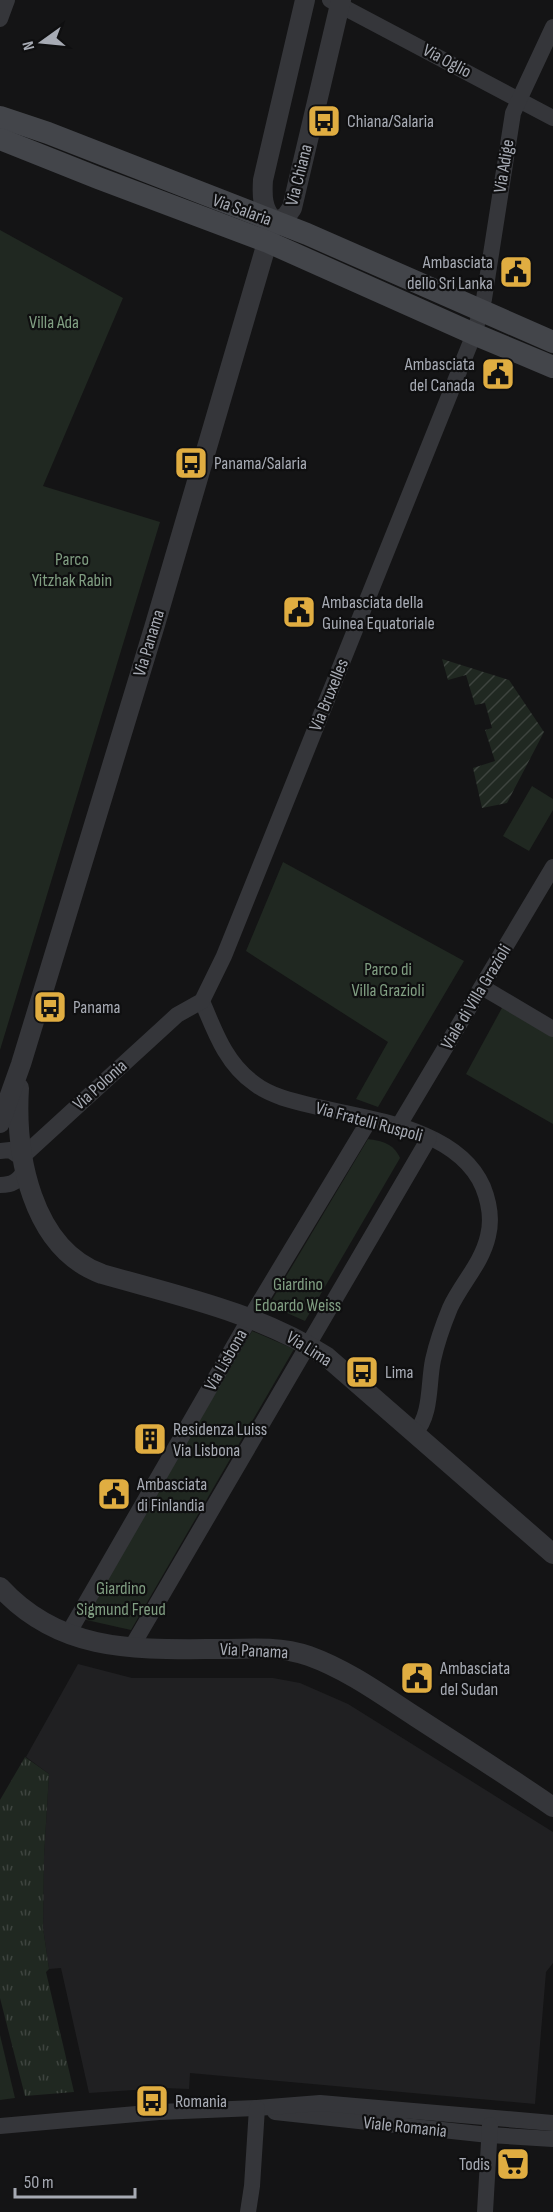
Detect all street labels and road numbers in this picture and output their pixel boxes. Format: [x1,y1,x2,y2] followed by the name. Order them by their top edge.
[419,40,475,82] street label: Via Oglio
[489,138,519,194] street label: Via Adige
[281,142,317,208] street label: Via Chiana
[209,190,275,230] street label: Via Salaria
[129,607,169,679] street label: Via Panama
[305,656,353,734] street label: Via Bruxelles
[436,941,516,1053] street label: Viale di Villa Grazioli
[69,1055,131,1115] street label: Via Polonia
[313,1098,425,1146] street label: Via Fratelli Ruspoli
[200,1326,252,1394] street label: Via Lisbona
[282,1327,336,1371] street label: Via Lima
[219,1639,289,1663] street label: Via Panama
[362,2112,448,2142] street label: Viale Romania

